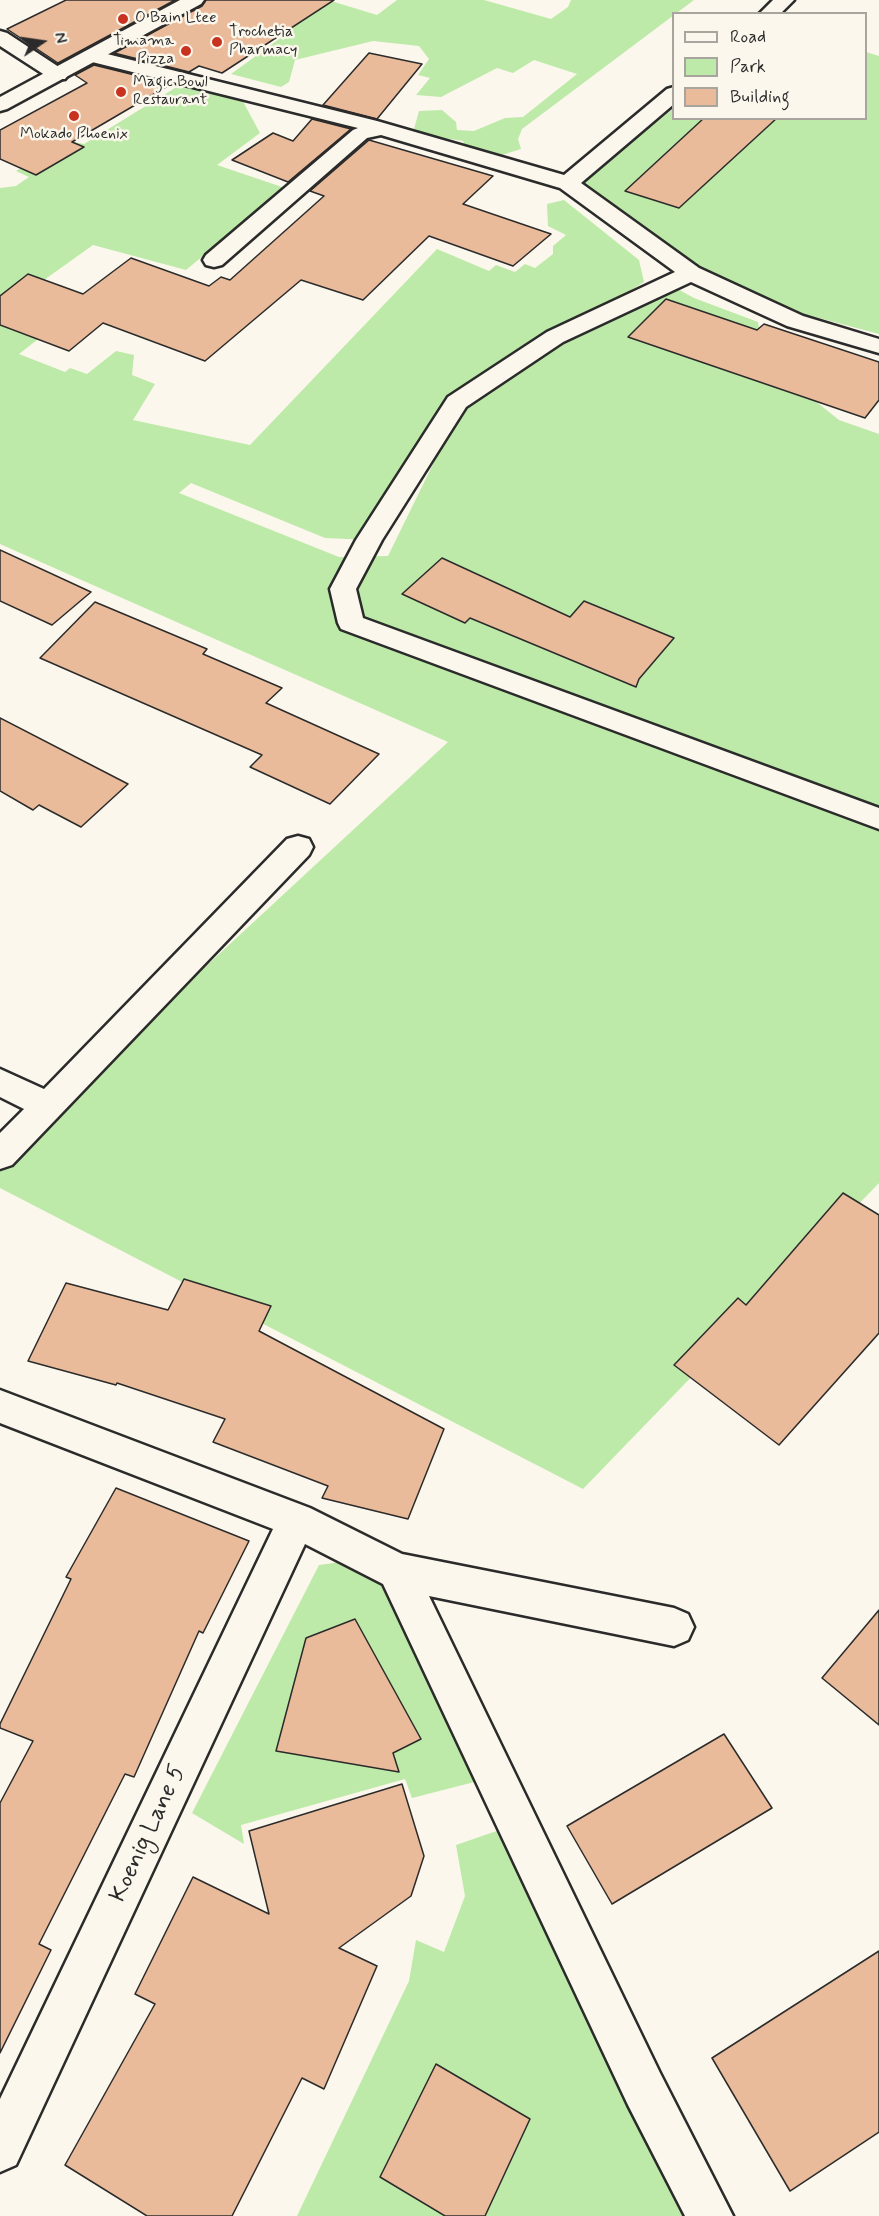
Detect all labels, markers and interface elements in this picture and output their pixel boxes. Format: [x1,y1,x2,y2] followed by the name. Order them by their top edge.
[135,9,216,29] place label: O Bain Ltee
[12,12,72,72] north arrow
[116,12,130,26] marker: O Bain Ltee
[672,12,867,120] legend
[229,23,297,61] place label: Trochetia Pharmacy
[730,25,766,49] text: Road
[49,30,71,45] text: N
[113,32,174,70] place label: Timama Pizza
[210,35,224,49] marker: Trochetia Pharmacy
[179,44,193,58] marker: Timama Pizza
[730,55,766,79] text: Park
[133,73,208,111] place label: Magic Bowl Restaurant
[114,85,128,99] marker: Magic Bowl Restaurant
[730,85,790,109] text: Building
[67,109,81,123] marker: Mokado Phoenix
[20,125,128,145] place label: Mokado Phoenix
[105,1761,193,1907] street label: Koenig Lane 5

